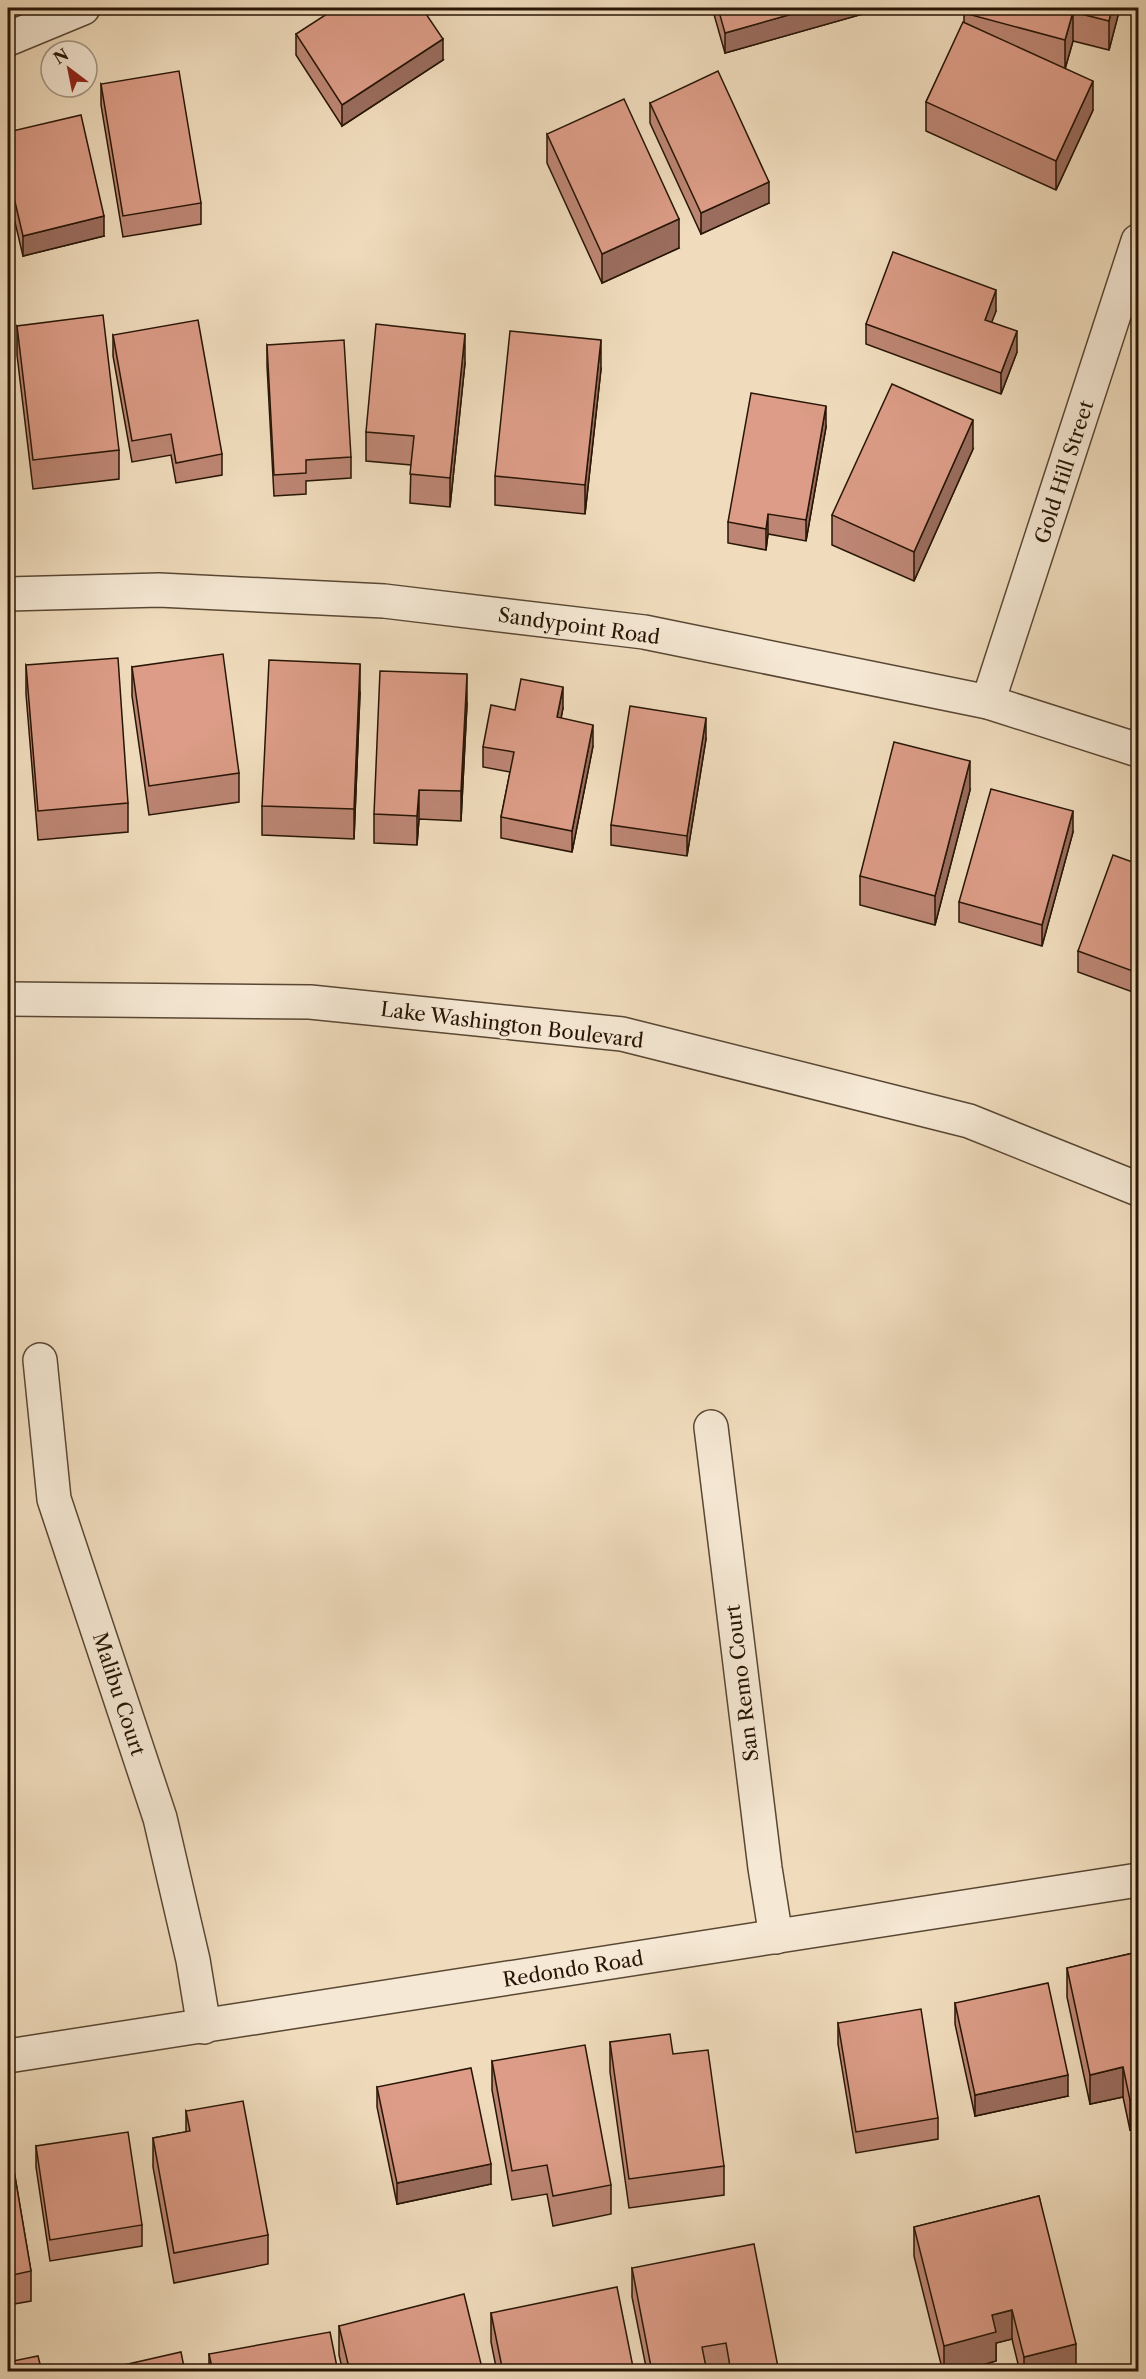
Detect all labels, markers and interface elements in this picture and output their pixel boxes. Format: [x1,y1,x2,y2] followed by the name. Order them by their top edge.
[39,39,99,99] north arrow
[50,44,72,68] text: N
[1030,397,1098,547] street label: Gold Hill Street
[497,603,661,649] street label: Sandypoint Road
[379,997,645,1053] street label: Lake Washington Boulevard
[720,1603,764,1763] street label: San Remo Court
[88,1629,150,1759] street label: Malibu Court
[501,1946,645,1992] street label: Redondo Road

